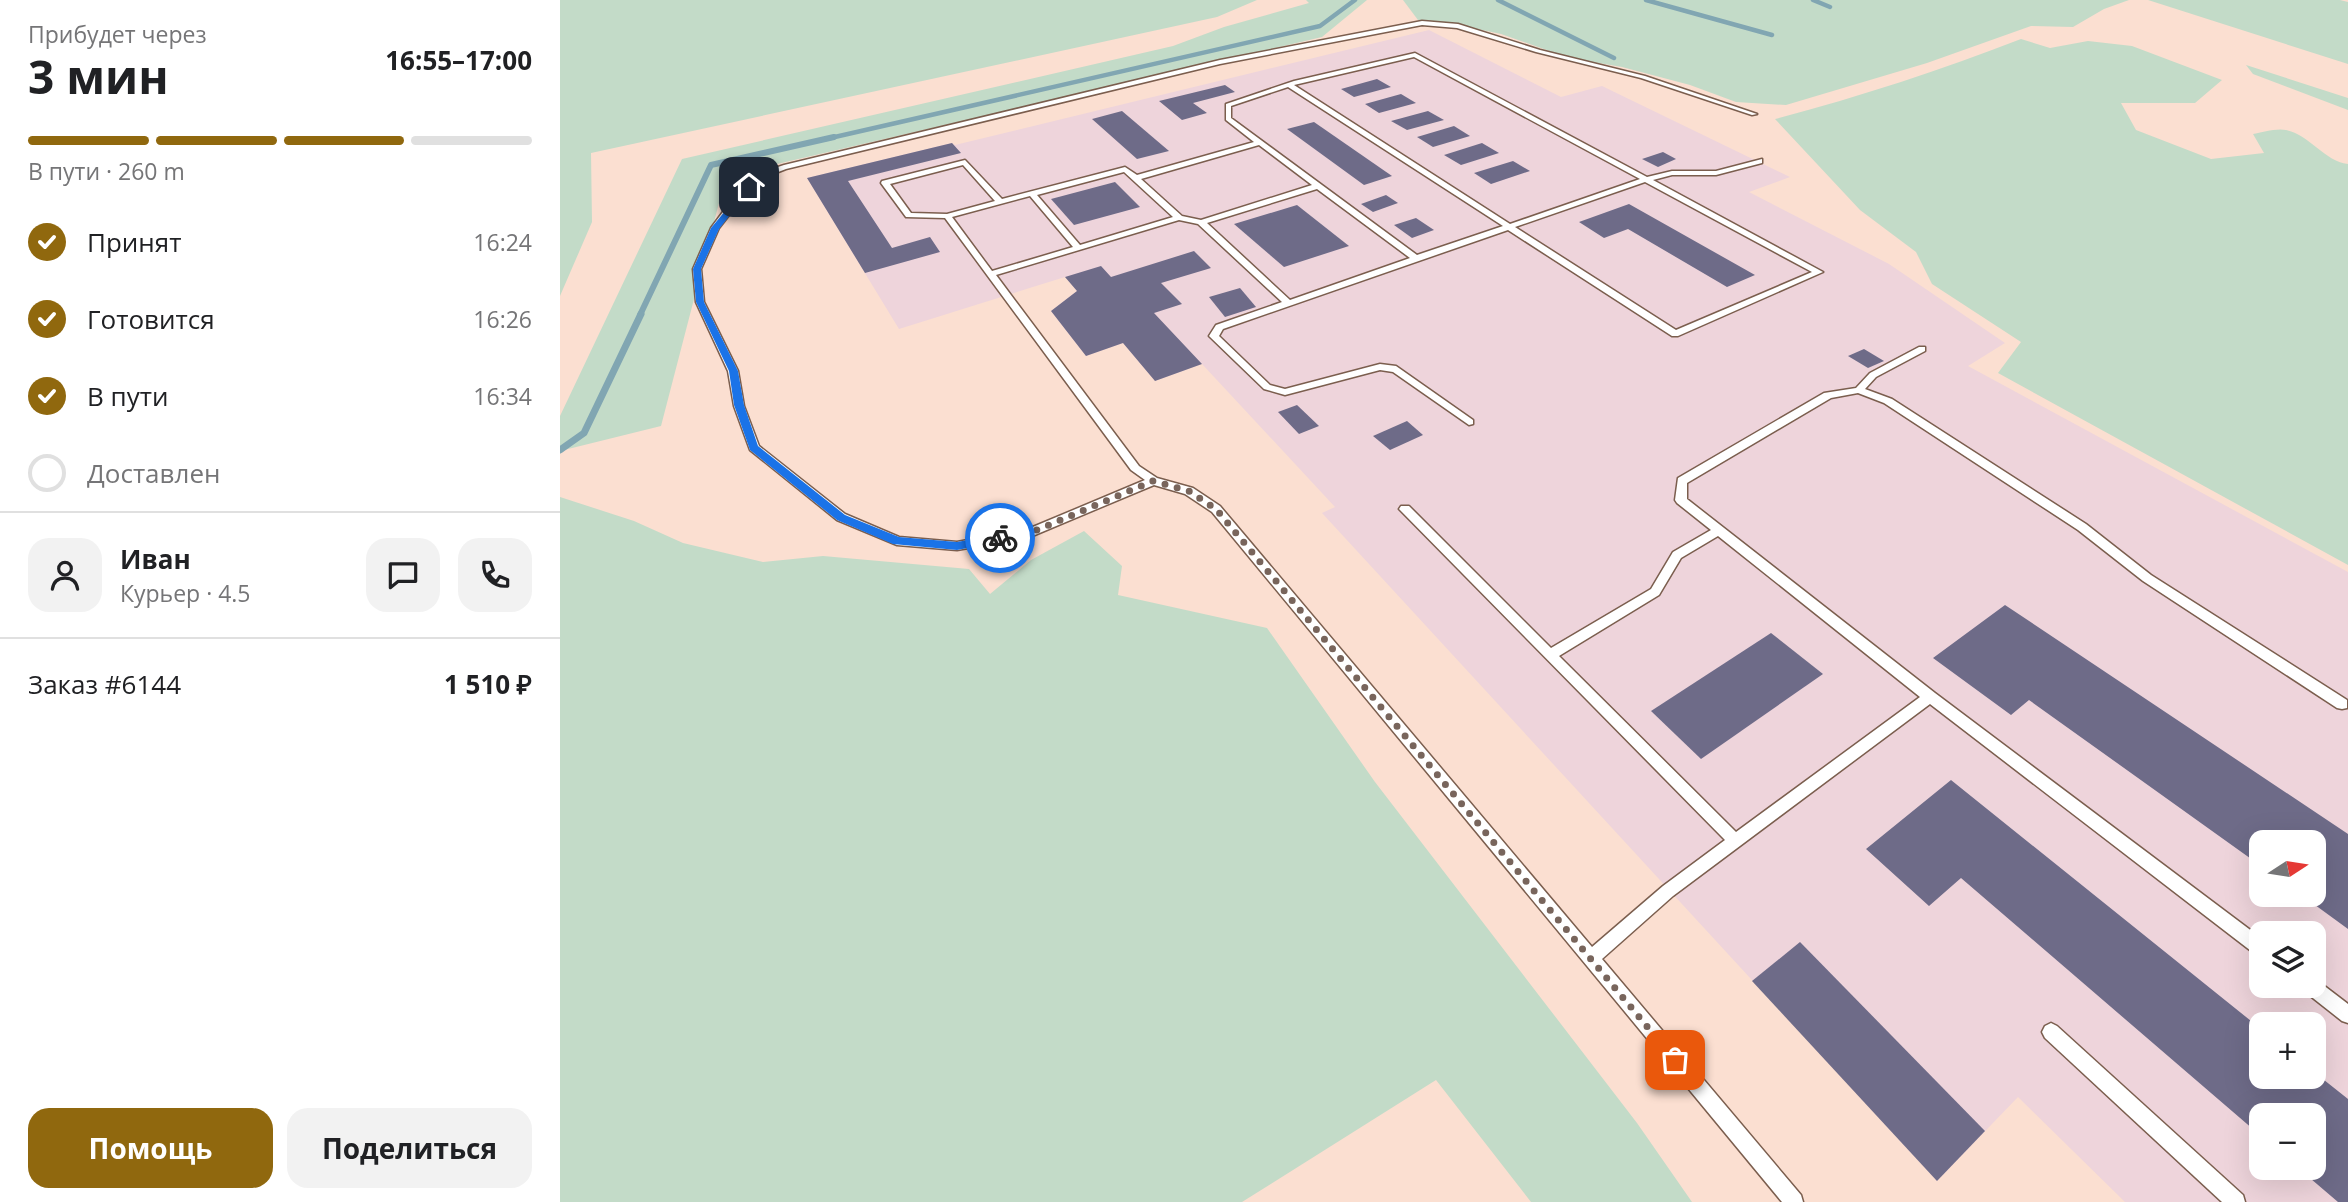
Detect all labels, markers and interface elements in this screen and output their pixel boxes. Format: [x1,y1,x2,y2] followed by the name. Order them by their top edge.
[28,18,207,50] text: Прибудет через
[385,42,532,78] text: 16:55–17:00
[28,45,169,107] text: 3 мин
[28,155,185,187] text: В пути · 260 m
[719,157,779,217] pin
[730,168,768,206] icon: home
[28,223,66,261] icon: check
[87,224,181,260] text: Принят
[473,226,532,258] text: 16:24
[28,300,66,338] icon: check
[87,301,215,337] text: Готовится
[473,303,532,335] text: 16:26
[28,377,66,415] icon: check
[87,378,168,414] text: В пути
[473,380,532,412] text: 16:34
[87,455,220,491] text: Доставлен
[965,503,1035,573] courier
[981,519,1019,557] icon: bike
[28,538,102,612] button: person
[366,538,440,612] button: chat
[458,538,532,612] button: phone
[120,541,191,577] text: Иван
[120,577,251,609] text: Курьер · 4.5
[28,666,181,702] text: Заказ #6144
[444,666,532,702] text: 1 510 ₽
[2249,830,2326,906] north arrow
[2249,830,2326,1180] map controls
[2249,921,2326,998] button: layers
[2249,1012,2326,1089] button: +
[1645,1030,1705,1090] pin
[1656,1041,1694,1079] icon: bag
[2249,1103,2326,1180] button: −
[28,1108,273,1188] button: Помощь
[287,1108,532,1188] button: Поделиться

